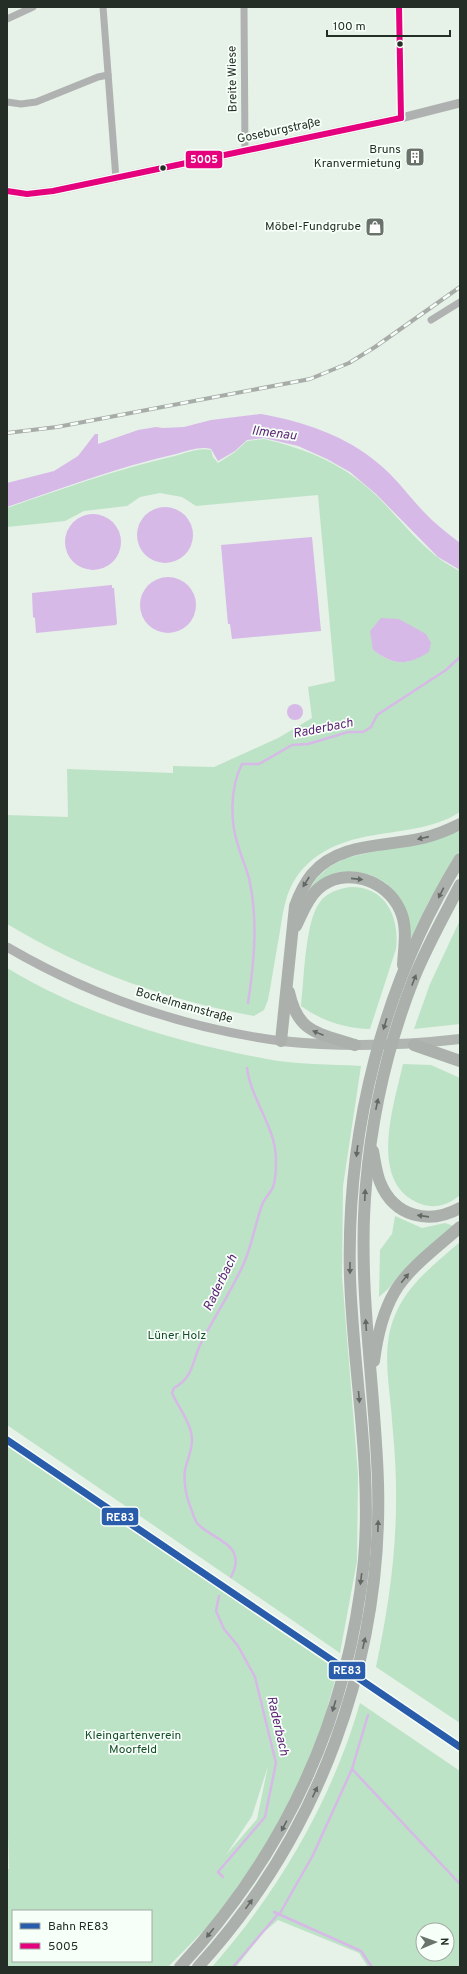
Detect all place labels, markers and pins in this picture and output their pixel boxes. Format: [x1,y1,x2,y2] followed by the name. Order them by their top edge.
[395,39,405,49] unlabelled marker
[314,142,401,172] place label: Bruns Kranvermietung
[404,146,426,168] building icon: Bruns Kranvermietung
[158,163,168,173] unlabelled marker
[364,216,386,238] shop icon: Möbel-Fundgrube
[265,219,361,235] place label: Möbel-Fundgrube

